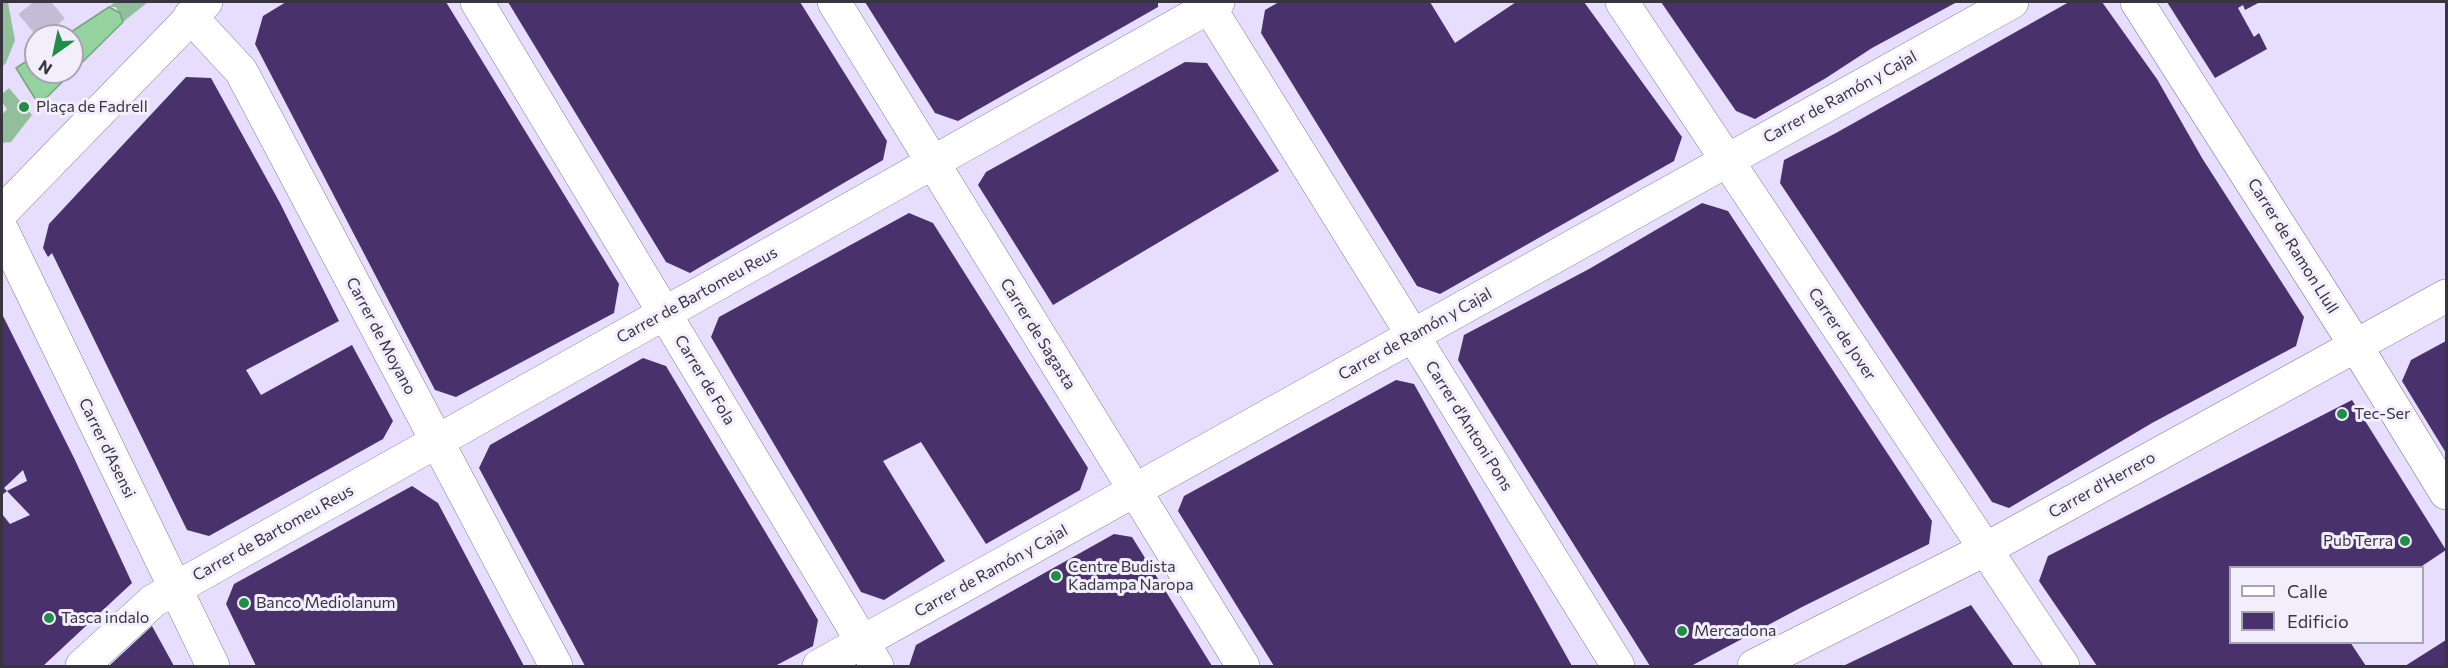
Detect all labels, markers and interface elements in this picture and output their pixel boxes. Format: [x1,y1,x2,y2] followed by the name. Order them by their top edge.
[24,24,84,84] north arrow
[1760,47,1920,147] street label: Carrer de Ramón y Cajal
[35,57,55,79] text: N
[36,97,148,117] place label: Plaça de Fadrell
[17,100,31,114] marker: Plaça de Fadrell
[2244,175,2342,317] street label: Carrer de Ramon Llull
[613,243,781,347] street label: Carrer de Bartomeu Reus
[342,274,420,398] street label: Carrer de Moyano
[996,275,1080,393] street label: Carrer de Sagasta
[1335,284,1495,384] street label: Carrer de Ramón y Cajal
[1804,284,1880,384] street label: Carrer de Jover
[671,332,739,428] street label: Carrer de Fola
[1421,357,1517,495] street label: Carrer d'Antoni Pons
[75,395,139,501] street label: Carrer d'Asensi
[2354,404,2410,424] place label: Tec-Ser
[2335,407,2349,421] marker: Tec-Ser
[2045,448,2159,522] street label: Carrer d'Herrero
[189,481,357,585] street label: Carrer de Bartomeu Reus
[911,521,1071,621] street label: Carrer de Ramón y Cajal
[2323,531,2393,551] place label: Pub Terra
[2398,534,2412,548] marker: Pub Terra
[1068,557,1194,595] place label: Centre Budista Kadampa Naropa
[2229,566,2424,644] legend
[1049,569,1063,583] marker: Centre Budista Kadampa Naropa
[2287,580,2327,602] text: Calle
[256,593,396,613] place label: Banco Mediolanum
[237,596,251,610] marker: Banco Mediolanum
[61,608,149,628] place label: Tasca indalo
[2287,610,2349,632] text: Edificio
[42,611,56,625] marker: Tasca indalo
[1694,621,1776,641] place label: Mercadona
[1675,624,1689,638] marker: Mercadona

